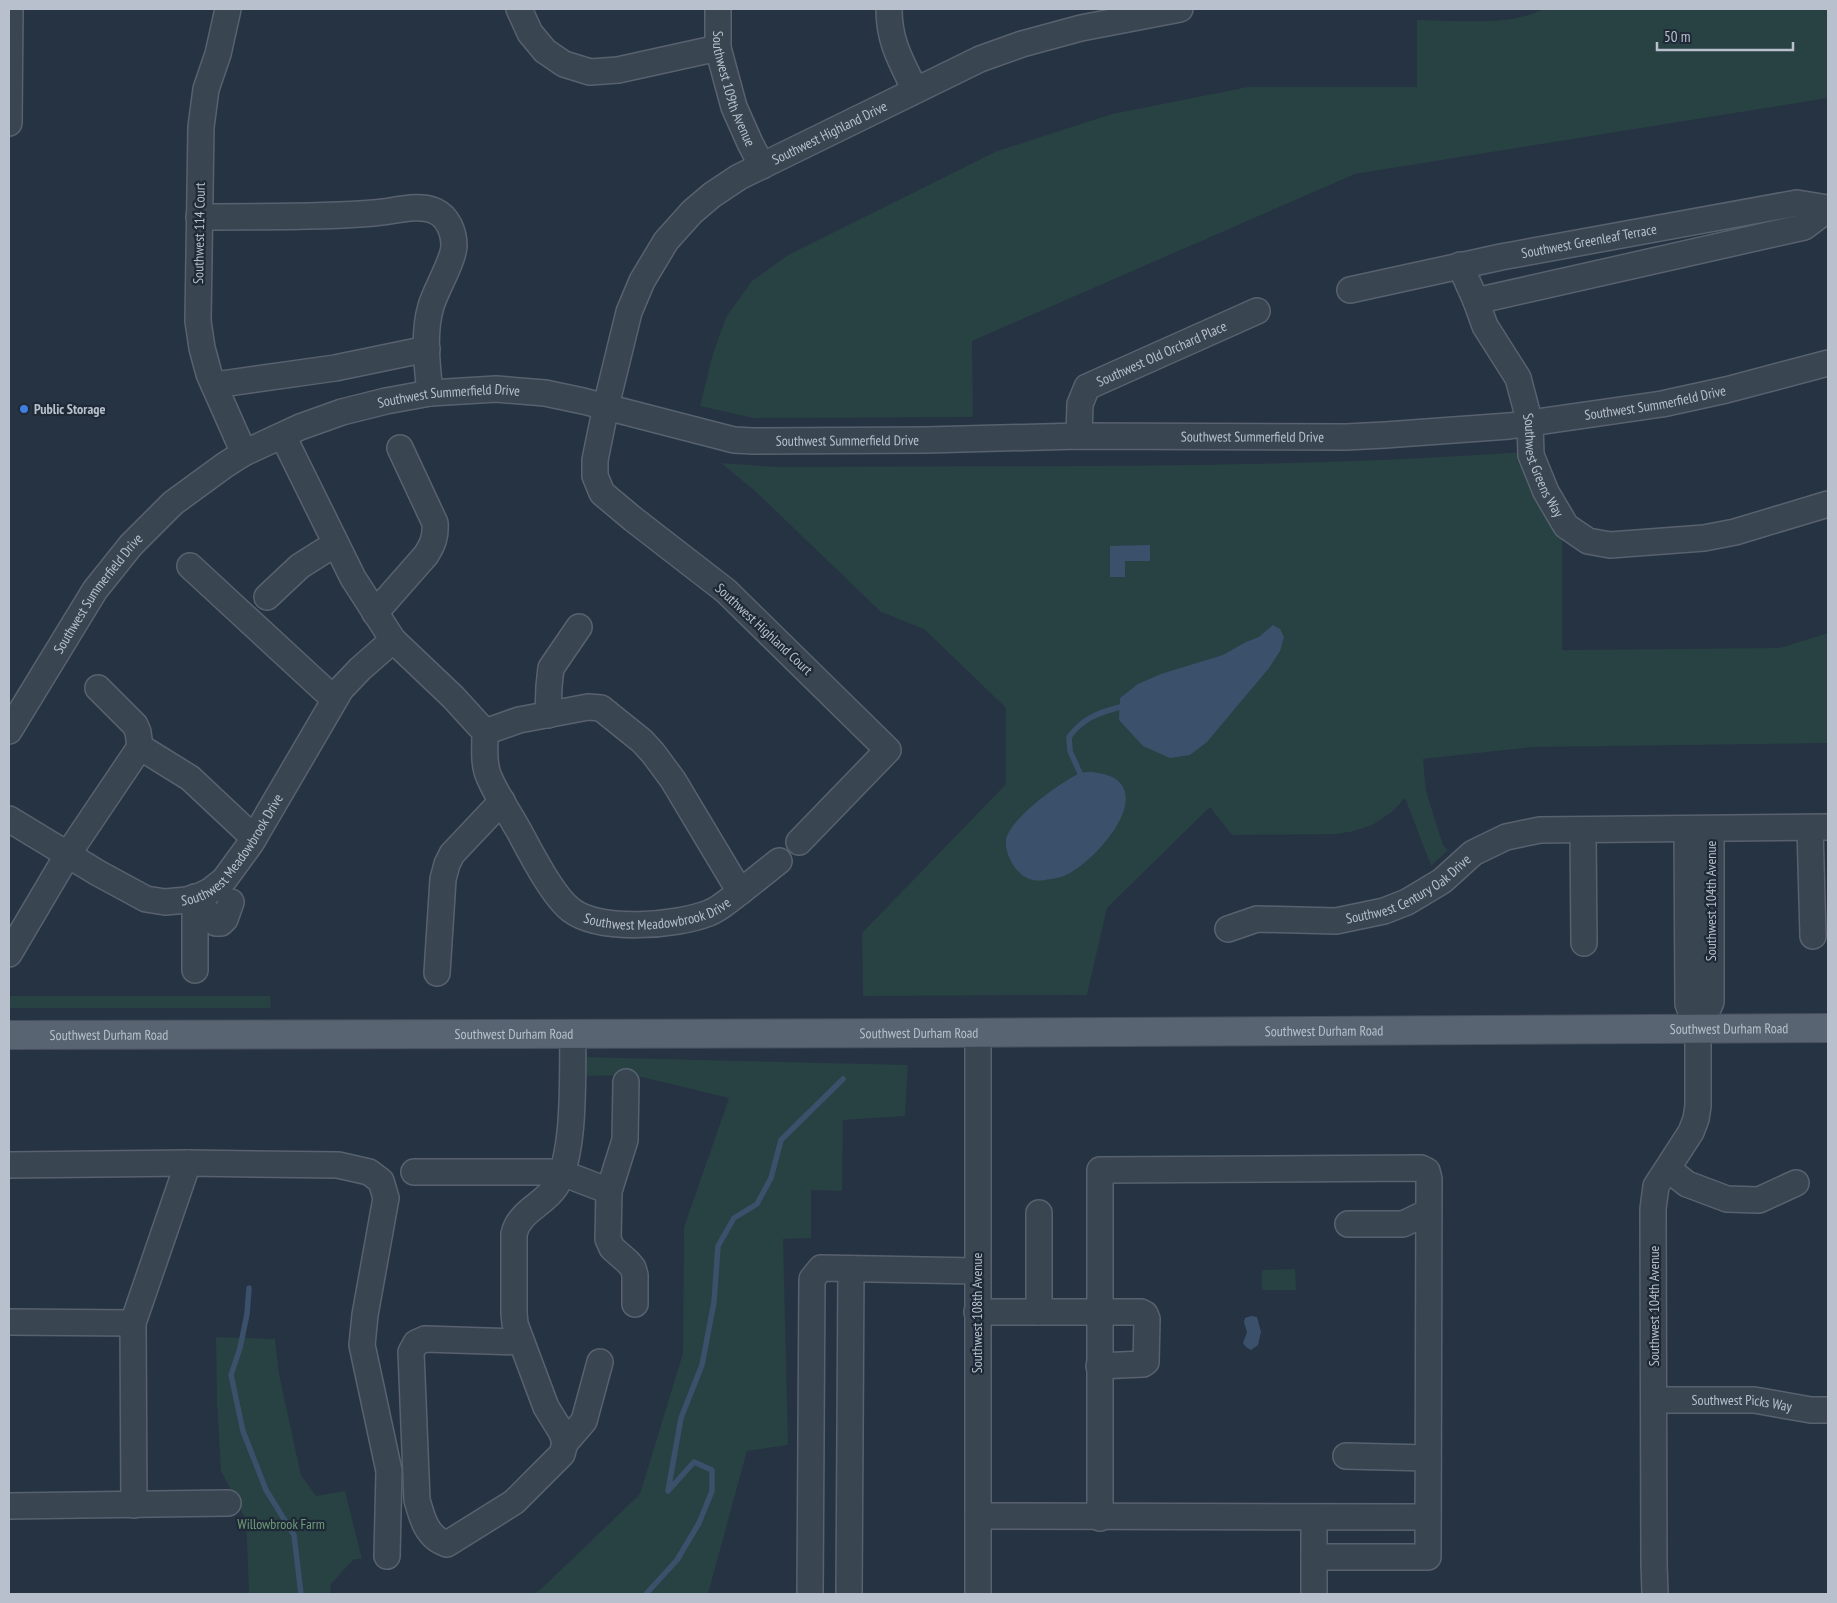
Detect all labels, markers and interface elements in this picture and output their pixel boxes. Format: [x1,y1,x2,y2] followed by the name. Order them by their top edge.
[1657,20,1793,52] scale bar
[1664,27,1690,46] text: 50 m
[709,31,759,149] street label: Southwest 109th Avenue
[769,97,890,168] street label: Southwest Highland Drive
[189,182,209,284] street label: Southwest 114 Court
[1520,220,1658,262] street label: Southwest Greenleaf Terrace
[1094,317,1230,391] street label: Southwest Old Orchard Place
[376,380,521,412] street label: Southwest Summerfield Drive
[1583,381,1728,424] street label: Southwest Summerfield Drive
[34,400,105,418] place label: Public Storage
[18,403,30,415] marker: Public Storage
[1519,411,1568,521] street label: Southwest Greens Way
[1181,427,1324,446] street label: Southwest Summerfield Drive
[776,431,919,450] street label: Southwest Summerfield Drive
[49,529,147,657] street label: Southwest Summerfield Drive
[712,579,817,679] street label: Southwest Highland Court
[180,790,287,910] street label: Southwest Meadowbrook Drive
[1702,841,1720,961] street label: Southwest 104th Avenue
[1344,850,1475,928] street label: Southwest Century Oak Drive
[581,893,734,934] street label: Southwest Meadowbrook Drive
[1670,1019,1788,1038] street label: Southwest Durham Road
[1265,1022,1383,1040] street label: Southwest Durham Road
[860,1024,978,1042] street label: Southwest Durham Road
[455,1025,573,1043] street label: Southwest Durham Road
[50,1026,168,1044] street label: Southwest Durham Road
[1645,1246,1663,1366] street label: Southwest 104th Avenue
[968,1253,986,1373] street label: Southwest 108th Avenue
[1692,1391,1794,1416] street label: Southwest Picks Way
[237,1515,325,1533] park label: Willowbrook Farm

